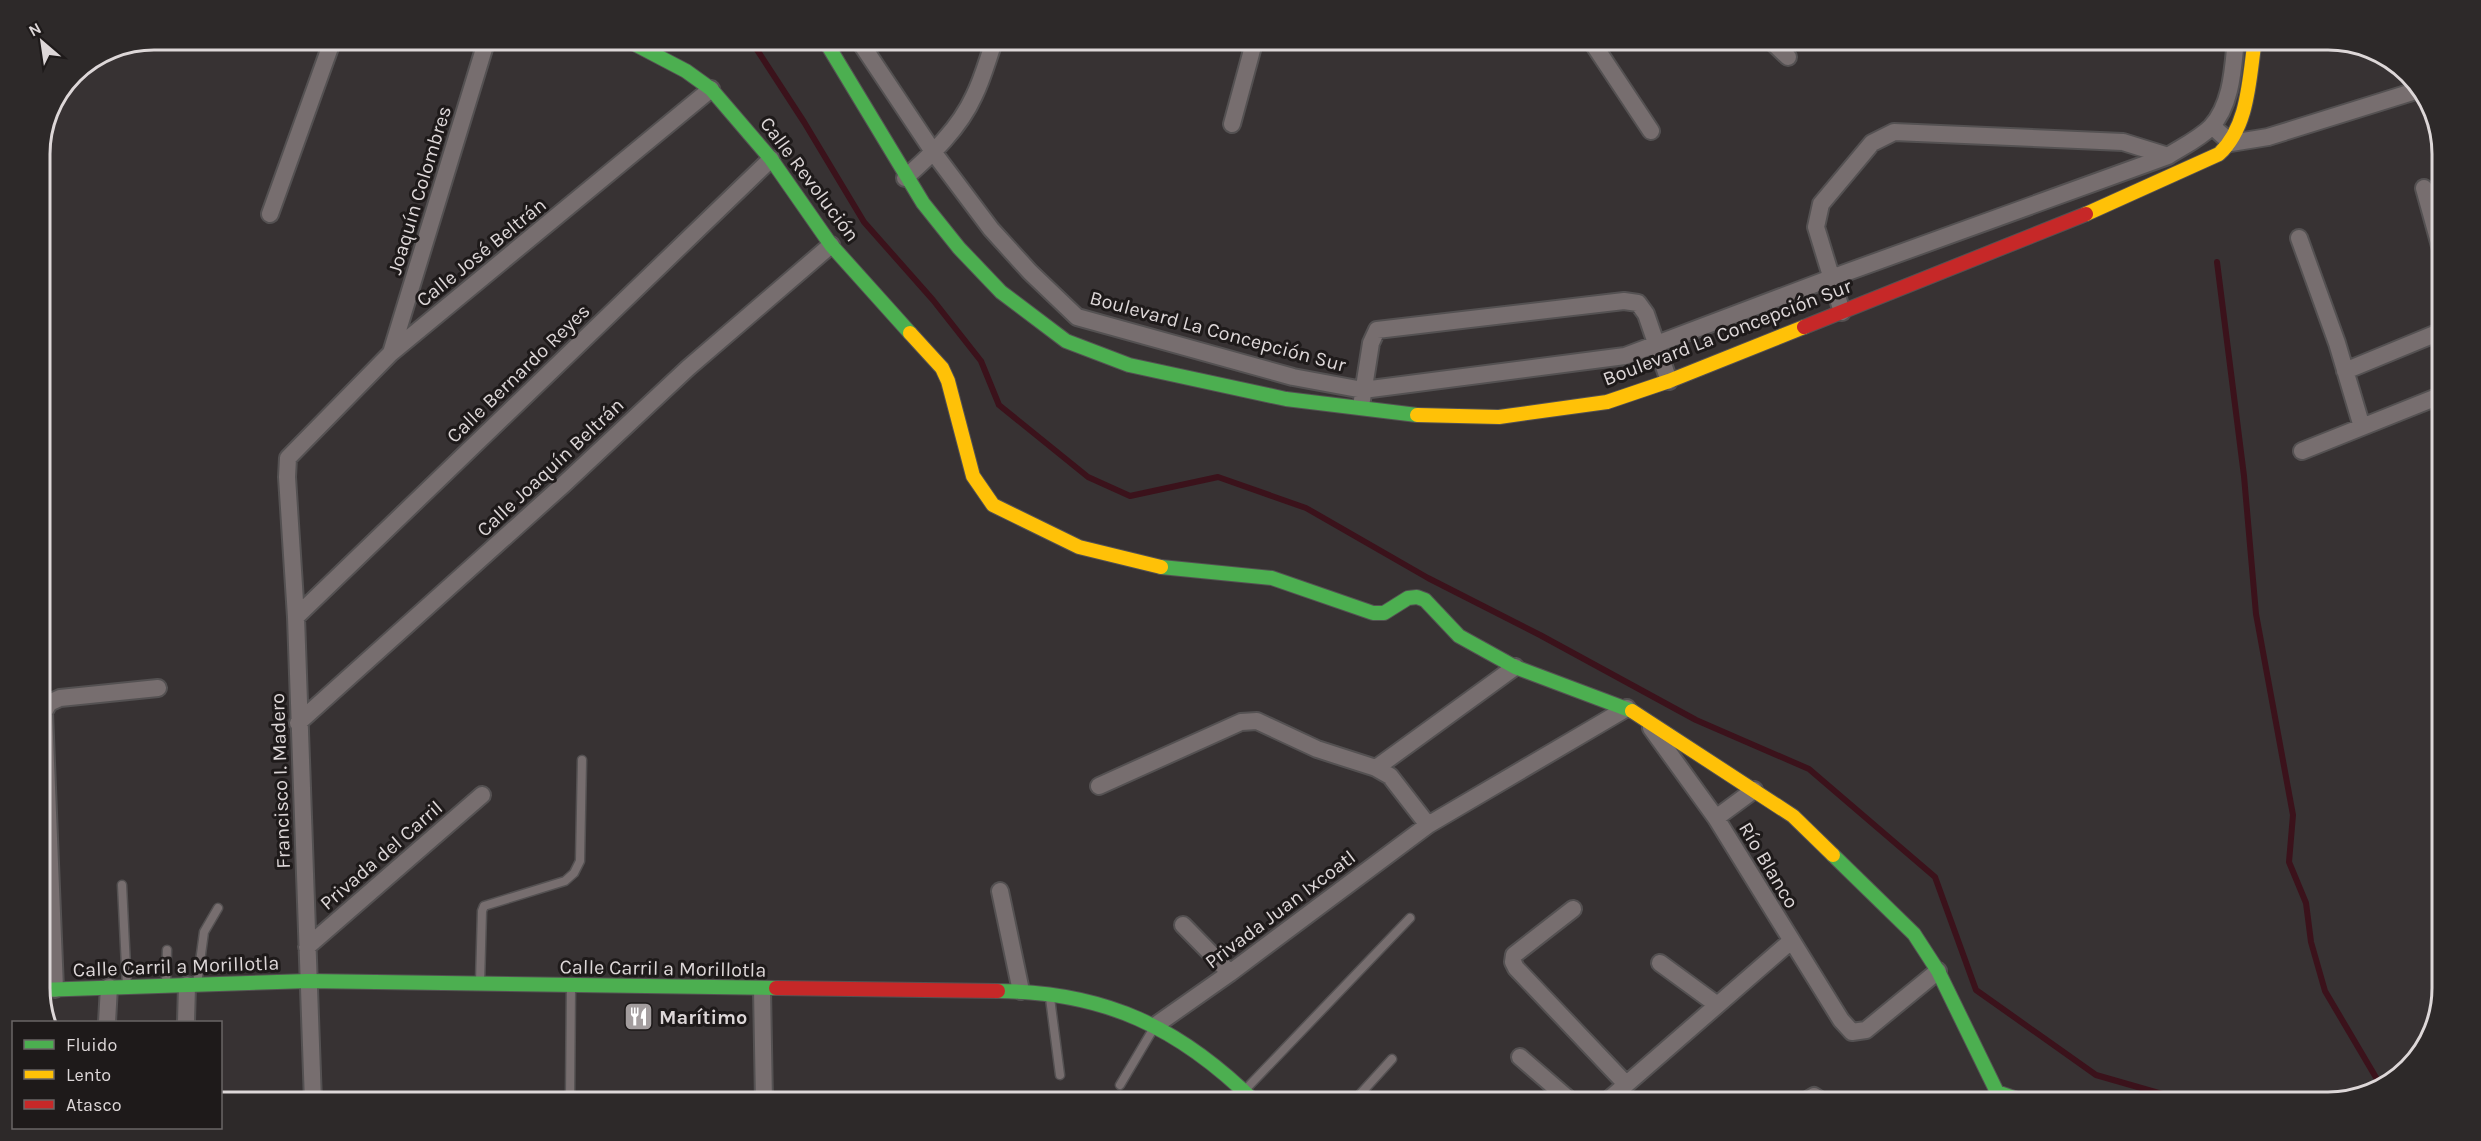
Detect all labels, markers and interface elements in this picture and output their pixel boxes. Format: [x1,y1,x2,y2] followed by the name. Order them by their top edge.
[12,12,72,72] north arrow
[25,18,45,40] text: N
[383,103,456,277] street label: Joaquín Colombres
[755,112,864,246] street label: Calle Revolución
[412,193,551,312] street label: Calle José Beltrán
[1600,274,1855,391] street label: Boulevard La Concepción Sur
[1087,286,1349,377] street label: Boulevard La Concepción Sur
[442,299,595,448] street label: Calle Bernardo Reyes
[472,393,628,541] street label: Calle Joaquín Beltrán
[266,693,295,869] street label: Francisco I. Madero
[315,796,447,915] street label: Privada del Carril
[1734,818,1803,912] street label: Río Blanco
[1201,845,1360,973] street label: Privada Juan Ixcoatl
[72,951,280,982] street label: Calle Carril a Morillotla
[559,955,766,982] street label: Calle Carril a Morillotla
[622,1001,654,1033] restaurant icon: Marítimo
[659,1006,747,1029] place label: Marítimo
[12,1021,222,1129] legend
[66,1034,117,1056] text: Fluido
[66,1064,111,1086] text: Lento
[66,1094,122,1116] text: Atasco

